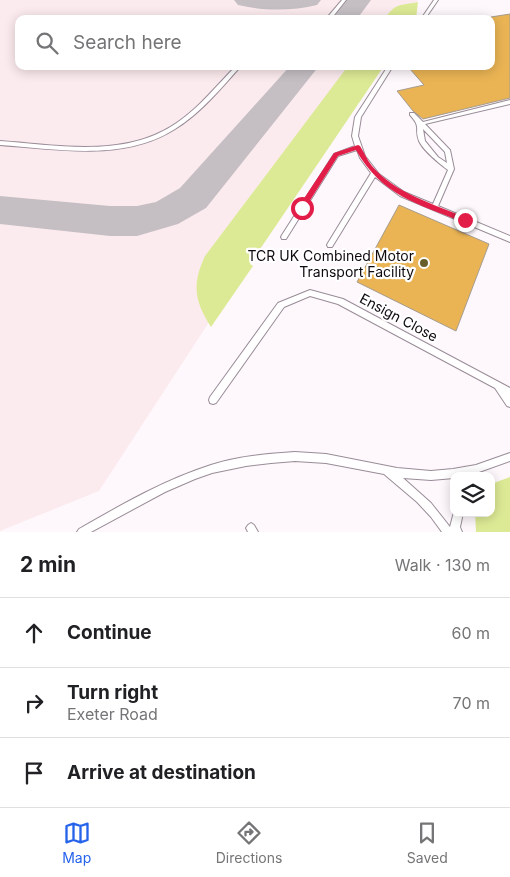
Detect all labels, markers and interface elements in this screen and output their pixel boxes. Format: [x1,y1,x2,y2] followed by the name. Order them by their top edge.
[15,15,495,70] search box
[33,29,61,57] icon: search
[73,31,182,54] text: Search here
[291,197,314,220] route start
[454,209,477,232] route end
[248,247,414,280] place label: TCR UK Combined Motor Transport Facility
[418,257,430,269] marker: TCR UK Combined Motor Transport Facility
[357,289,441,345] street label: Ensign Close
[450,472,495,517] map controls
[450,472,495,517] button: layers
[20,552,76,577] text: 2 min
[395,555,490,575] text: Walk · 130 m
[20,619,48,647] icon: ahead
[67,621,152,644] text: Continue
[451,623,490,643] text: 60 m
[67,681,158,704] text: Turn right
[20,689,48,717] icon: right
[453,693,490,713] text: 70 m
[67,704,158,724] text: Exeter Road
[20,759,48,787] icon: arrive
[67,761,256,784] text: Arrive at destination
[62,819,91,866] tab: Map
[216,819,282,866] tab: Directions
[407,819,448,866] tab: Saved

